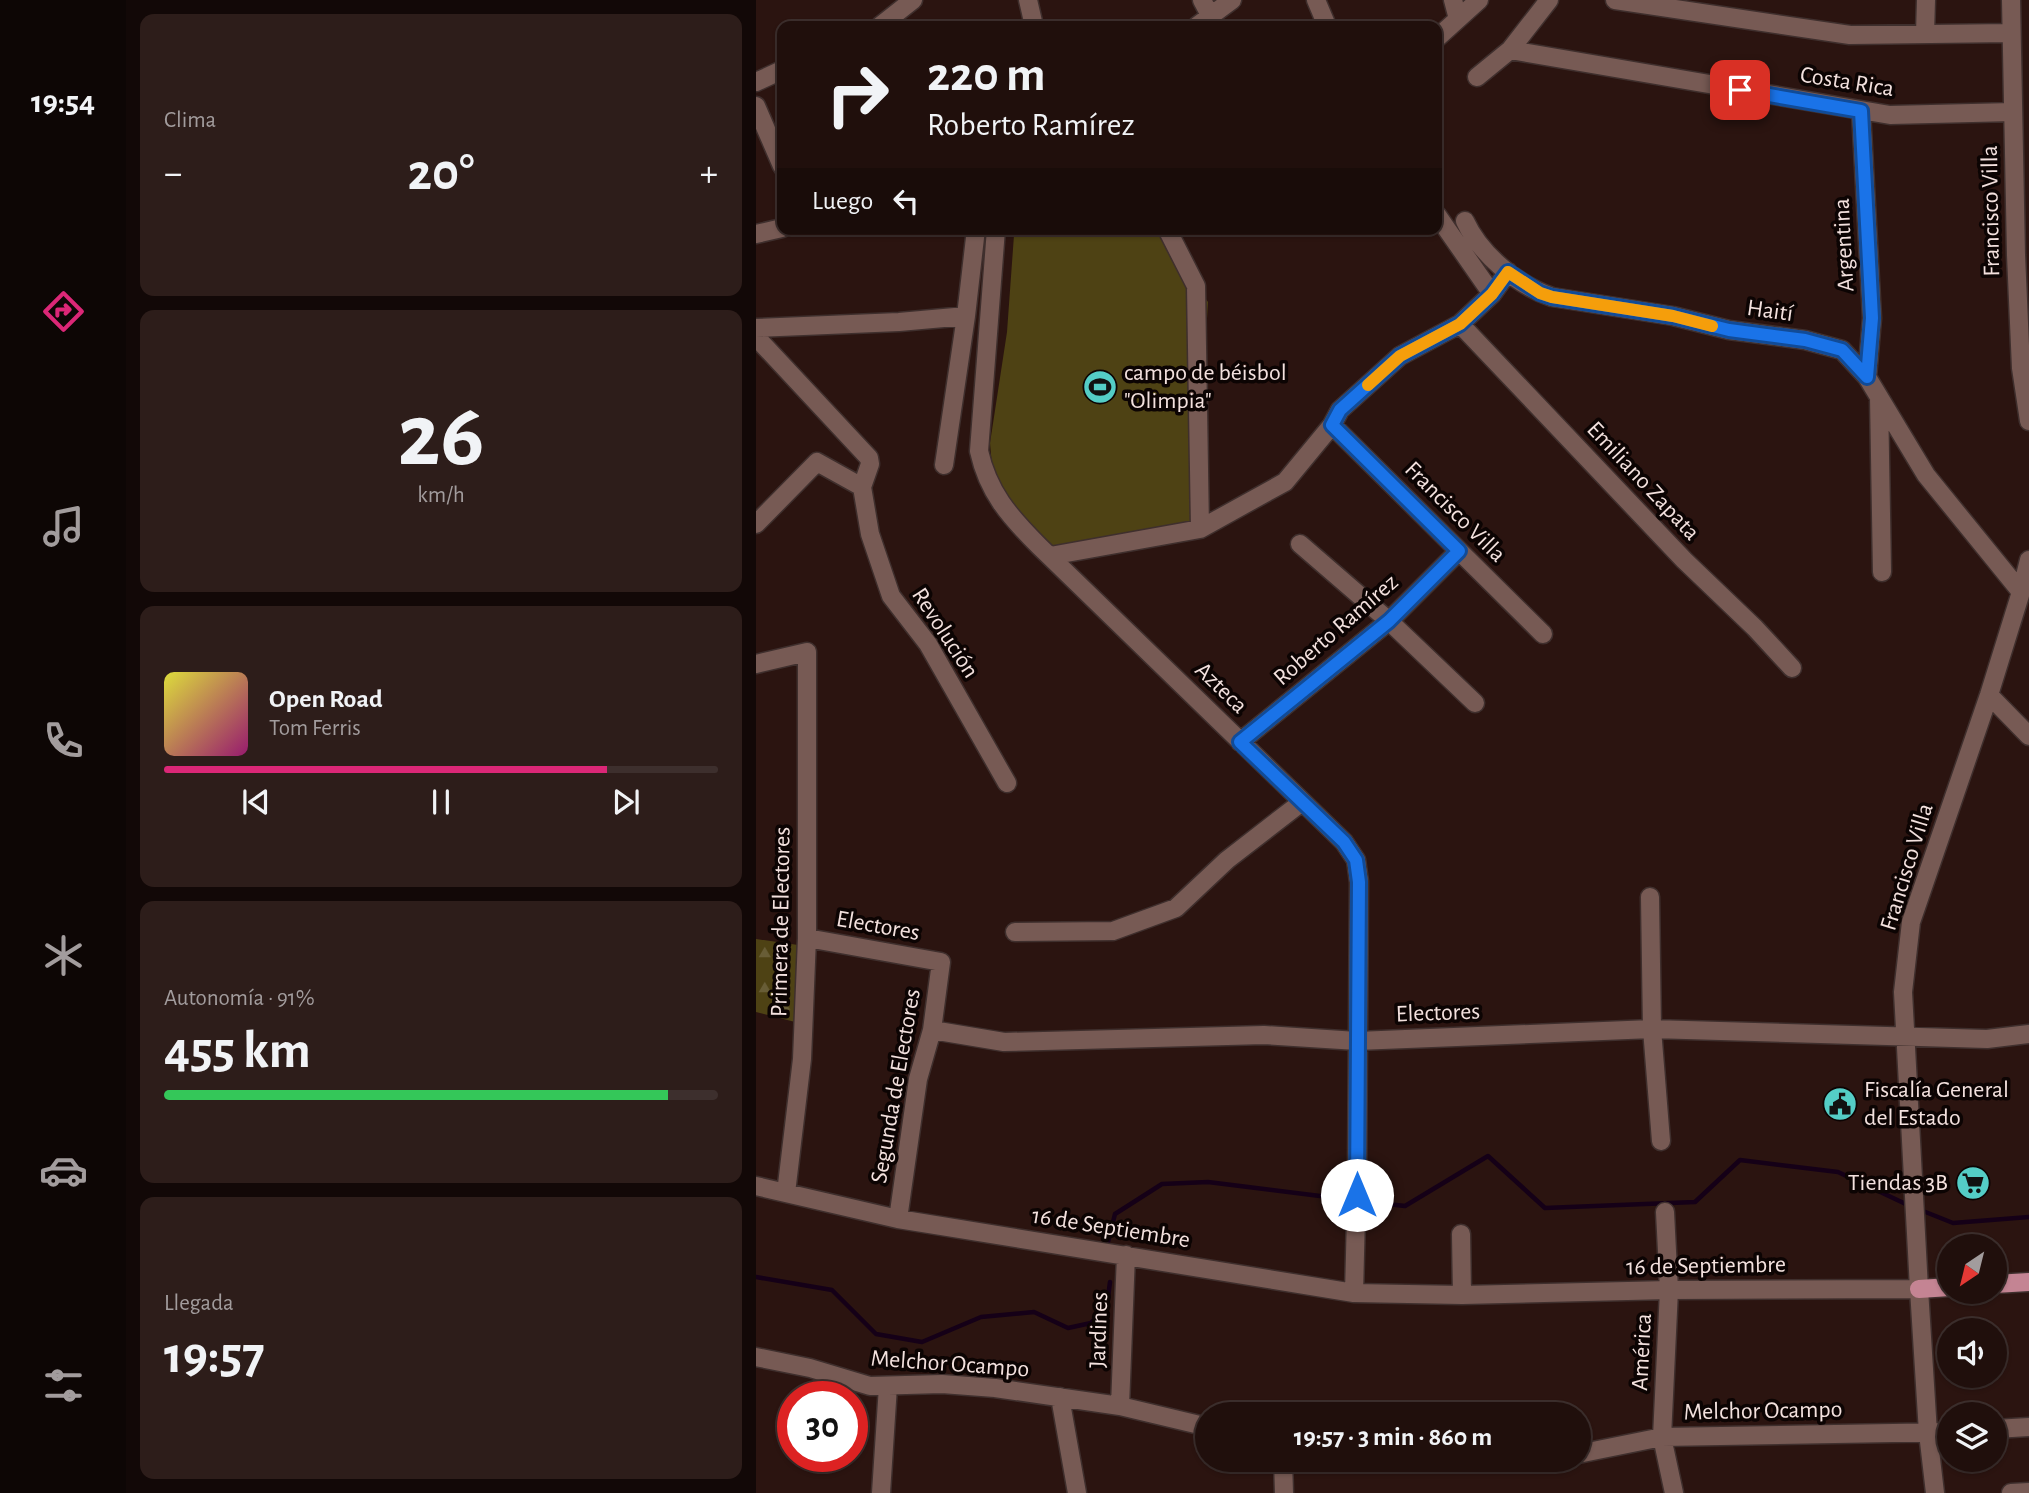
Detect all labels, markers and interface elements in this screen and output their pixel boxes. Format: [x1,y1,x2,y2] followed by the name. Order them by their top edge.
[812,49,903,140] icon: right
[927,51,1046,100] text: 220 m
[1710,60,1770,120] pin
[1798,63,1896,101] street label: Costa Rica
[1721,71,1759,109] icon: arrive
[31,86,95,118] text: 19:54
[164,109,216,132] text: Clima
[927,109,1135,141] text: Roberto Ramírez
[1978,145,2004,277] street label: Francisco Villa
[408,147,474,199] text: 20°
[164,155,182,193] text: −
[700,155,718,193] text: +
[887,182,925,220] icon: left
[812,188,873,214] text: Luego
[1830,198,1858,292] street label: Argentina
[39,287,88,336] icon: directions
[1745,296,1795,326] street label: Haití
[1124,361,1287,413] place label: campo de béisbol "Olimpia"
[1081,368,1119,406] sports icon: campo de béisbol "Olimpia"
[398,391,484,482] text: 26
[1582,417,1704,545] street label: Emiliano Zapata
[1400,457,1510,567] street label: Francisco Villa
[417,484,465,507] text: km/h
[39,502,88,551] icon: music
[1269,570,1403,690] street label: Roberto Ramírez
[907,584,983,682] street label: Revolución
[1190,658,1252,718] street label: Azteca
[269,686,383,712] text: Open Road
[39,716,88,765] icon: phone
[269,717,361,740] text: Tom Ferris
[237,783,275,821] icon: previous
[422,783,460,821] icon: pause
[607,783,645,821] icon: next
[1876,801,1938,933] street label: Francisco Villa
[767,827,795,1017] street label: Primera de Electores
[834,907,922,945] street label: Electores
[39,931,88,980] icon: climate
[164,987,315,1010] text: Autonomía · 91%
[867,987,925,1185] street label: Segunda de Electores
[1395,1000,1481,1026] street label: Electores
[164,1025,311,1077] text: 455 km
[1864,1078,2009,1130] place label: Fiscalía General del Estado
[1821,1085,1859,1123] public building icon: Fiscalía General del Estado
[39,1146,88,1195] icon: car
[1320,1158,1394,1232] position arrow
[1954,1164,1992,1202] supermarket icon: Tiendas 3B
[1848,1171,1948,1195] place label: Tiendas 3B
[1030,1204,1192,1252] street label: 16 de Septiembre
[1937,1234,2007,1304] north arrow
[1937,1234,2007,1472] map controls
[1626,1253,1786,1279] street label: 16 de Septiembre
[164,1292,234,1315] text: Llegada
[1086,1292,1112,1368] street label: Jardines
[1628,1313,1656,1391] street label: América
[1937,1318,2007,1388] button: sound
[164,1330,265,1382] text: 19:57
[870,1346,1030,1382] street label: Melchor Ocampo
[39,1361,88,1410] icon: filters
[777,1381,868,1472] speed limit sign: 30
[1683,1398,1843,1424] street label: Melchor Ocampo
[1937,1402,2007,1472] button: layers
[1294,1424,1492,1450] text: 19:57 · 3 min · 860 m

